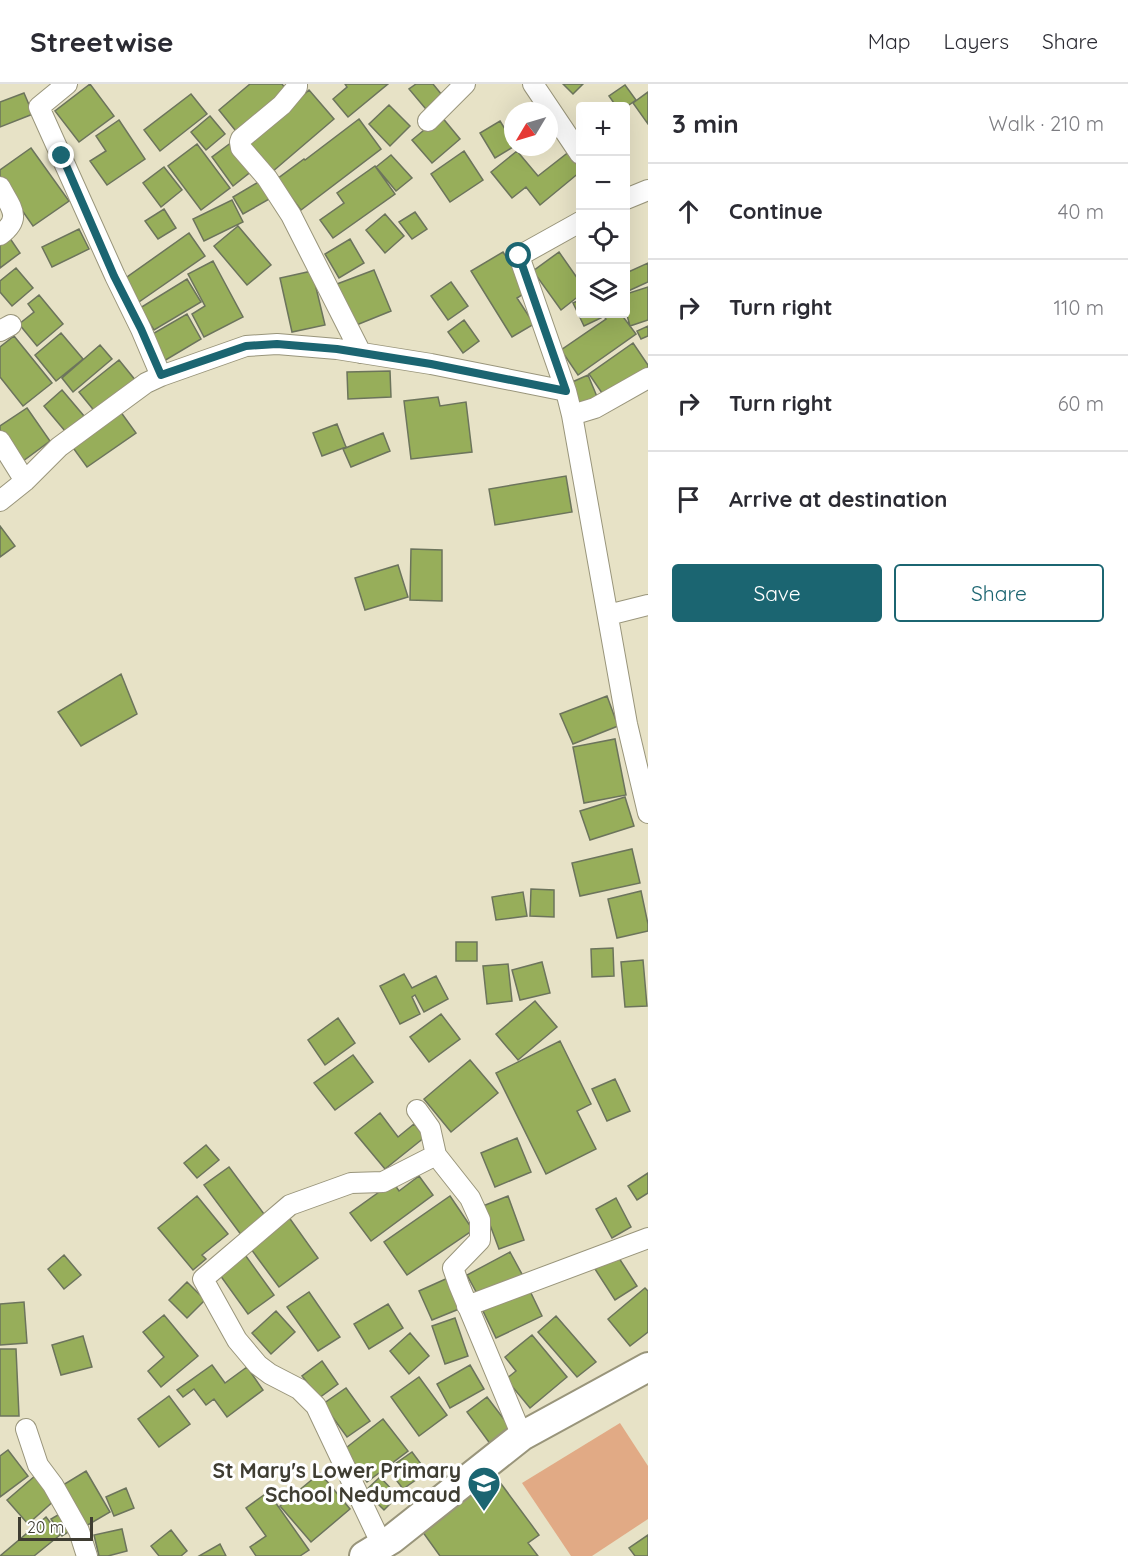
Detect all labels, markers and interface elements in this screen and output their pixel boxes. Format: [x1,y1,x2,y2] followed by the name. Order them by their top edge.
[30,24,173,59] text: Streetwise
[868,28,911,54] text: Map
[944,28,1009,54] text: Layers
[1042,28,1098,54] text: Share
[504,102,558,156] north arrow
[576,102,630,318] map controls
[576,102,630,156] button: +
[672,107,739,140] text: 3 min
[989,111,1104,136] text: Walk · 210 m
[48,142,74,168] route end
[576,156,630,210] button: −
[672,195,705,228] icon: ahead
[729,197,823,225] text: Continue
[1058,199,1104,224] text: 40 m
[576,210,630,264] button: locate
[505,242,531,268] route start
[576,264,630,318] button: layers
[672,291,705,324] icon: right
[729,293,833,321] text: Turn right
[1054,295,1104,320] text: 110 m
[672,387,705,420] icon: right
[729,389,833,417] text: Turn right
[1058,391,1104,416] text: 60 m
[672,483,705,516] icon: arrive
[729,485,947,513] text: Arrive at destination
[672,564,882,622] button: Save
[894,564,1104,622] button: Share
[213,1457,461,1507] place label: St Mary's Lower Primary School Nedumcaud
[466,1465,502,1512] school or university icon: St Mary's Lower Primary School Nedumcaud
[18,1514,93,1542] scale bar
[27,1517,64,1537] text: 20 m

